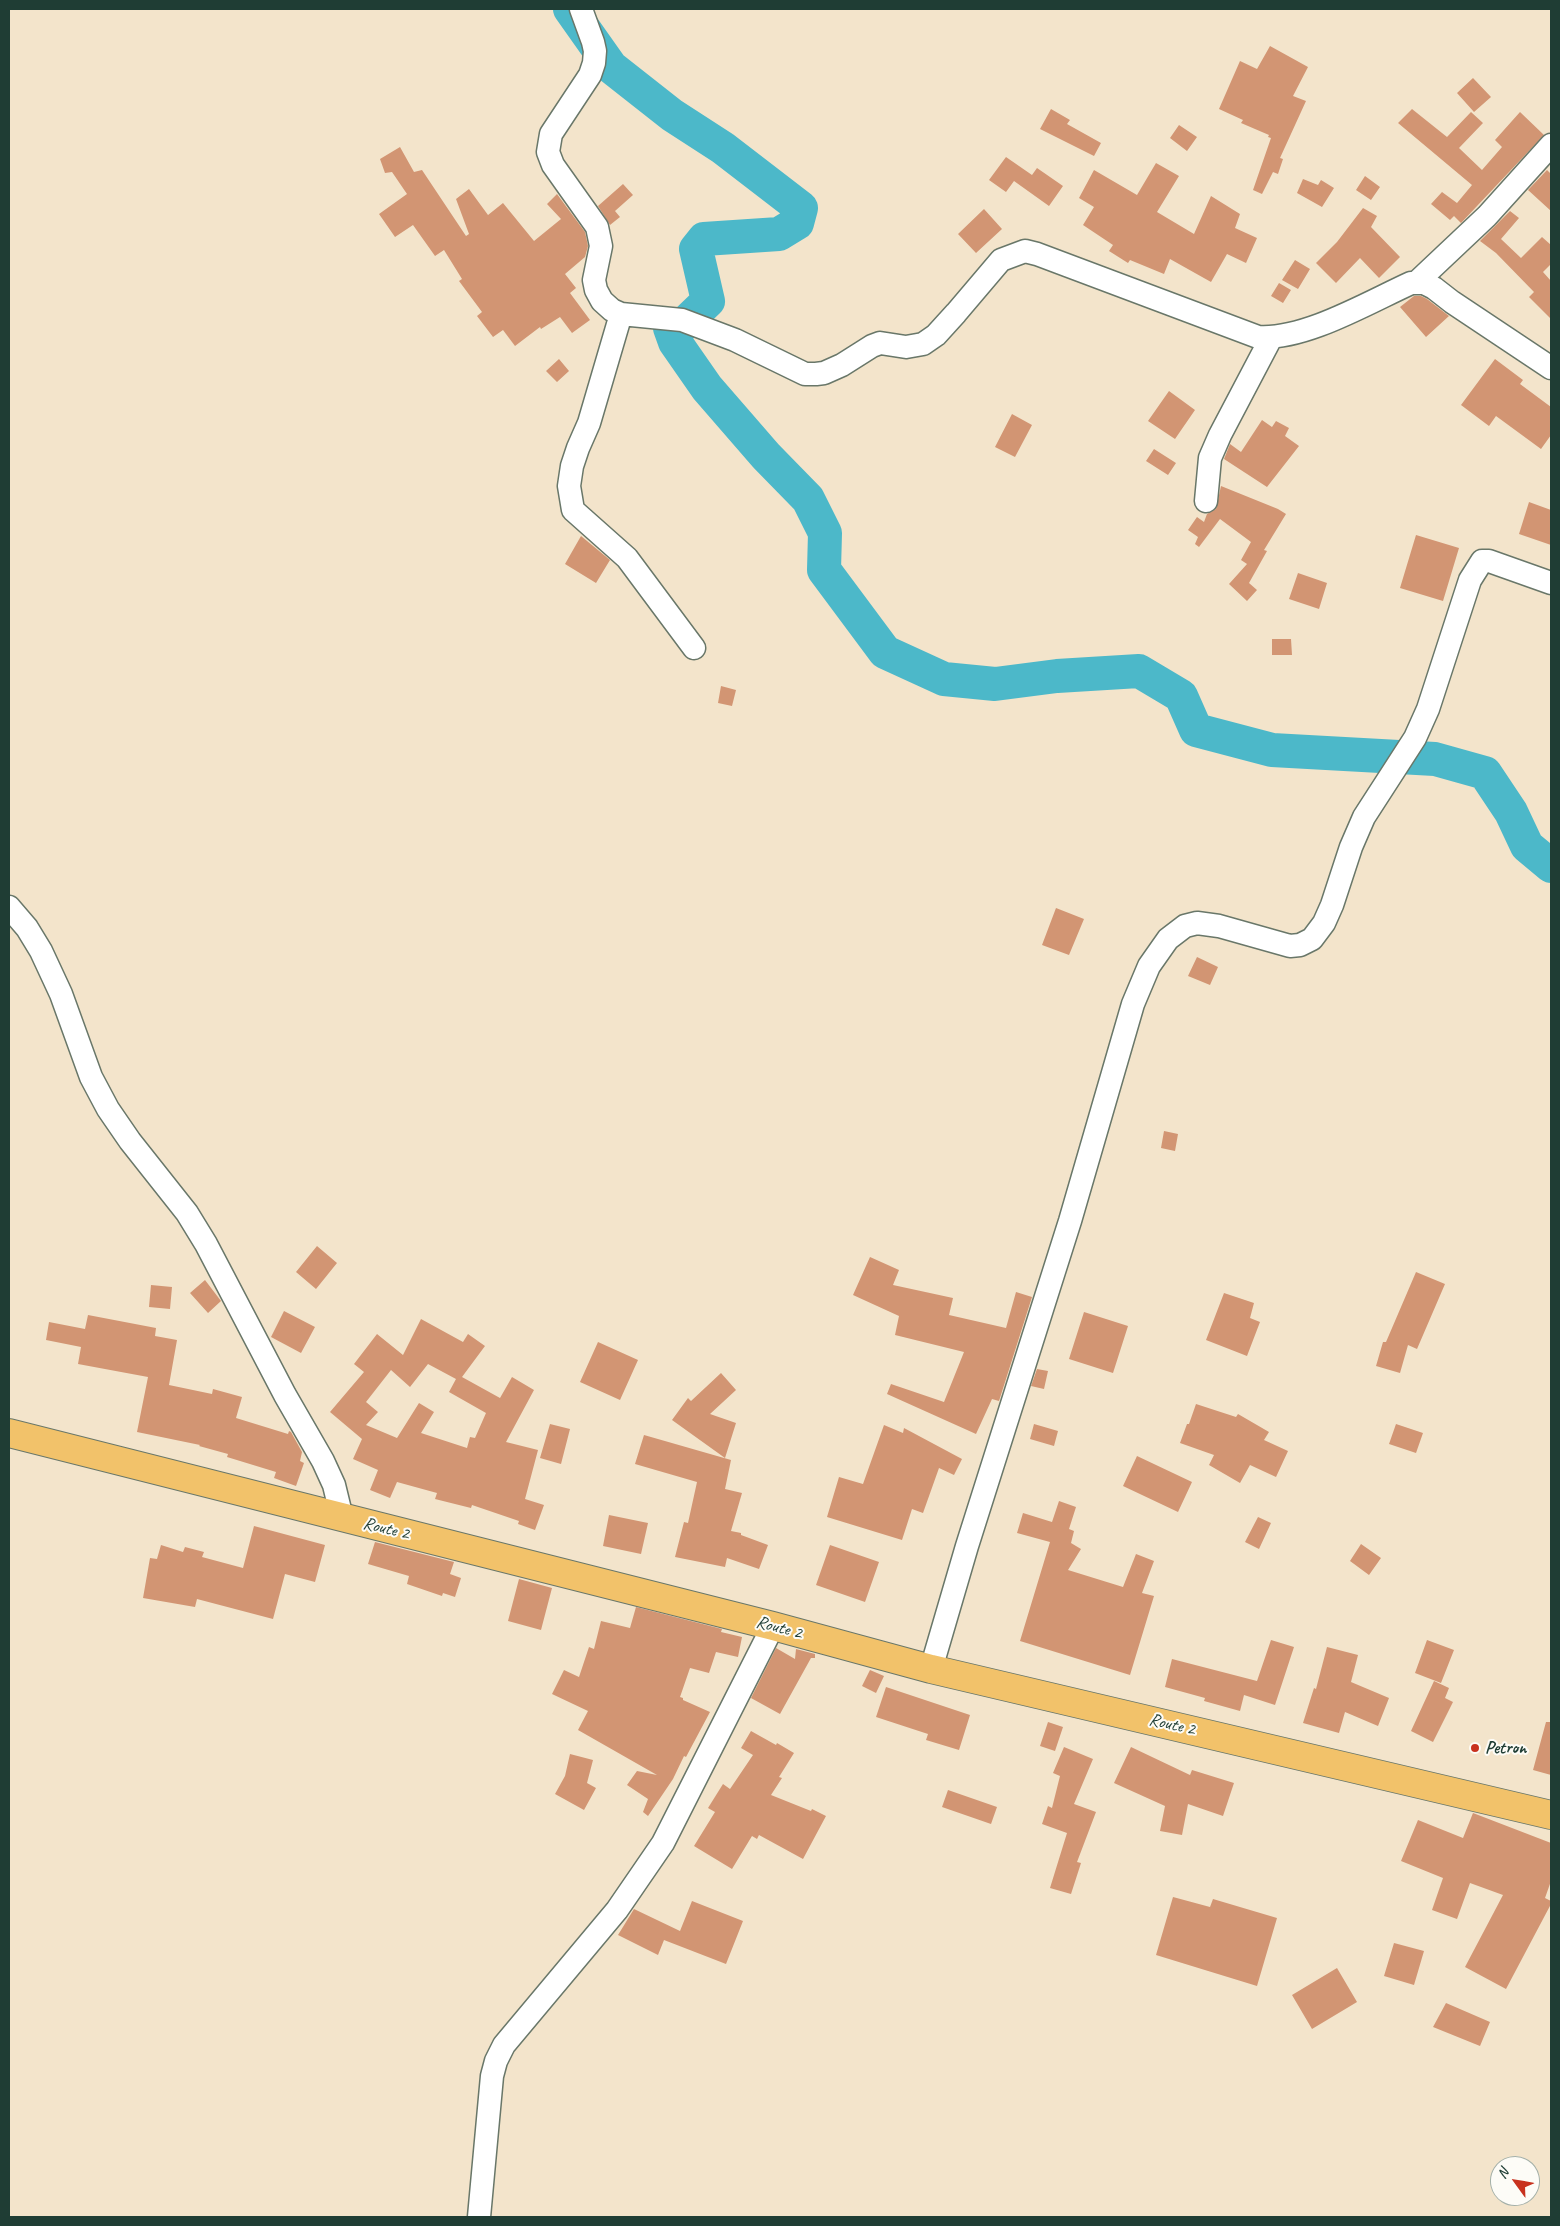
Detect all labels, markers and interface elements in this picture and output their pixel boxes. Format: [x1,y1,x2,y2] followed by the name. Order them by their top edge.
[361,1513,411,1545] street label: Route 2
[754,1612,804,1644] street label: Route 2
[1147,1709,1197,1741] street label: Route 2
[1485,1737,1526,1759] place label: Petron
[1469,1742,1481,1754] marker: Petron
[1490,2156,1540,2206] north arrow
[1493,2165,1512,2182] text: N

